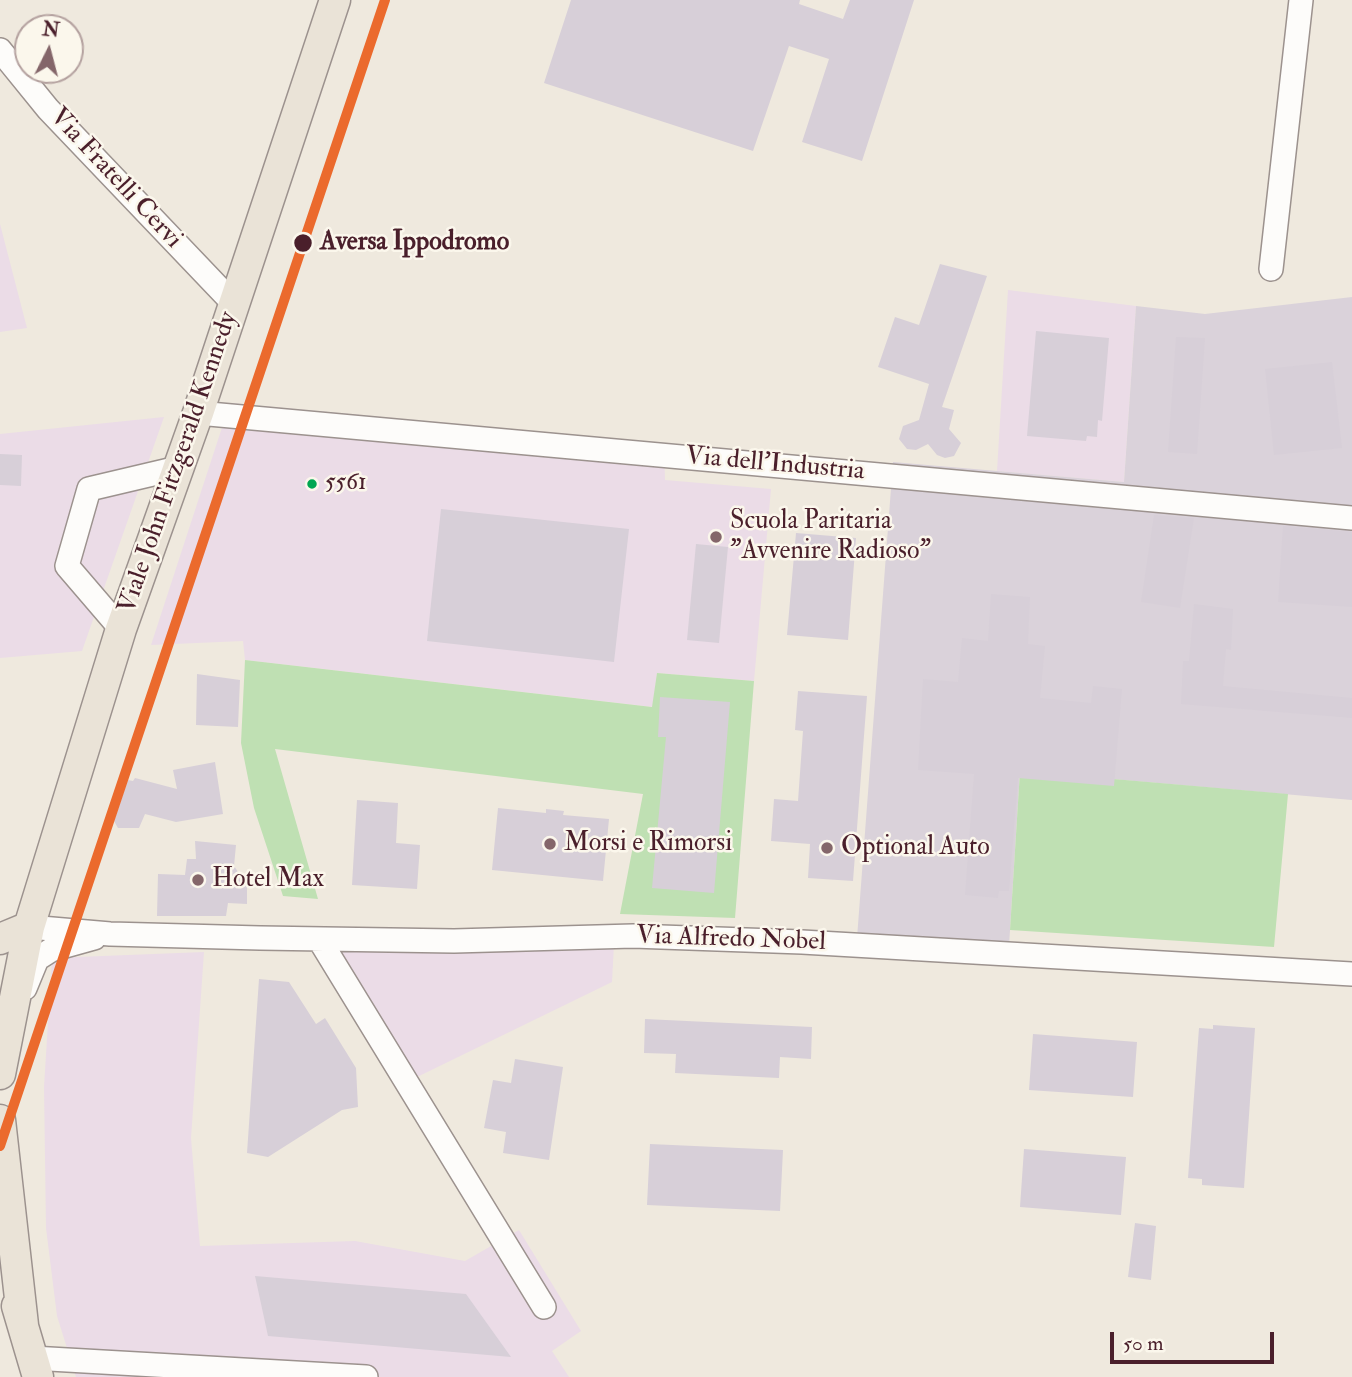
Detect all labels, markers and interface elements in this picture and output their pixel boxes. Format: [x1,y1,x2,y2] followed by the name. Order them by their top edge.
[14,14,84,84] north arrow
[41,17,61,43] text: N
[42,102,188,256] street label: Via Fratelli Cervi
[320,227,509,259] place label: Aversa Ippodromo
[292,232,314,254] marker: Aversa Ippodromo
[113,308,245,618] street label: Viale John Fitzgerald Kennedy
[684,442,866,488] street label: Via dell'Industria
[325,470,367,498] place label: 5561
[305,477,319,491] marker: 5561
[730,506,931,568] place label: Scuola Paritaria "Avvenire Radioso"
[708,529,724,545] marker: Scuola Paritaria "Avvenire Radioso"
[564,828,732,860] place label: Morsi e Rimorsi
[841,832,990,864] place label: Optional Auto
[542,836,558,852] marker: Morsi e Rimorsi
[819,840,835,856] marker: Optional Auto
[212,864,324,896] place label: Hotel Max
[190,872,206,888] marker: Hotel Max
[636,921,826,959] street label: Via Alfredo Nobel
[1114,1318,1278,1362] scale bar
[1123,1330,1164,1357] text: 50 m

